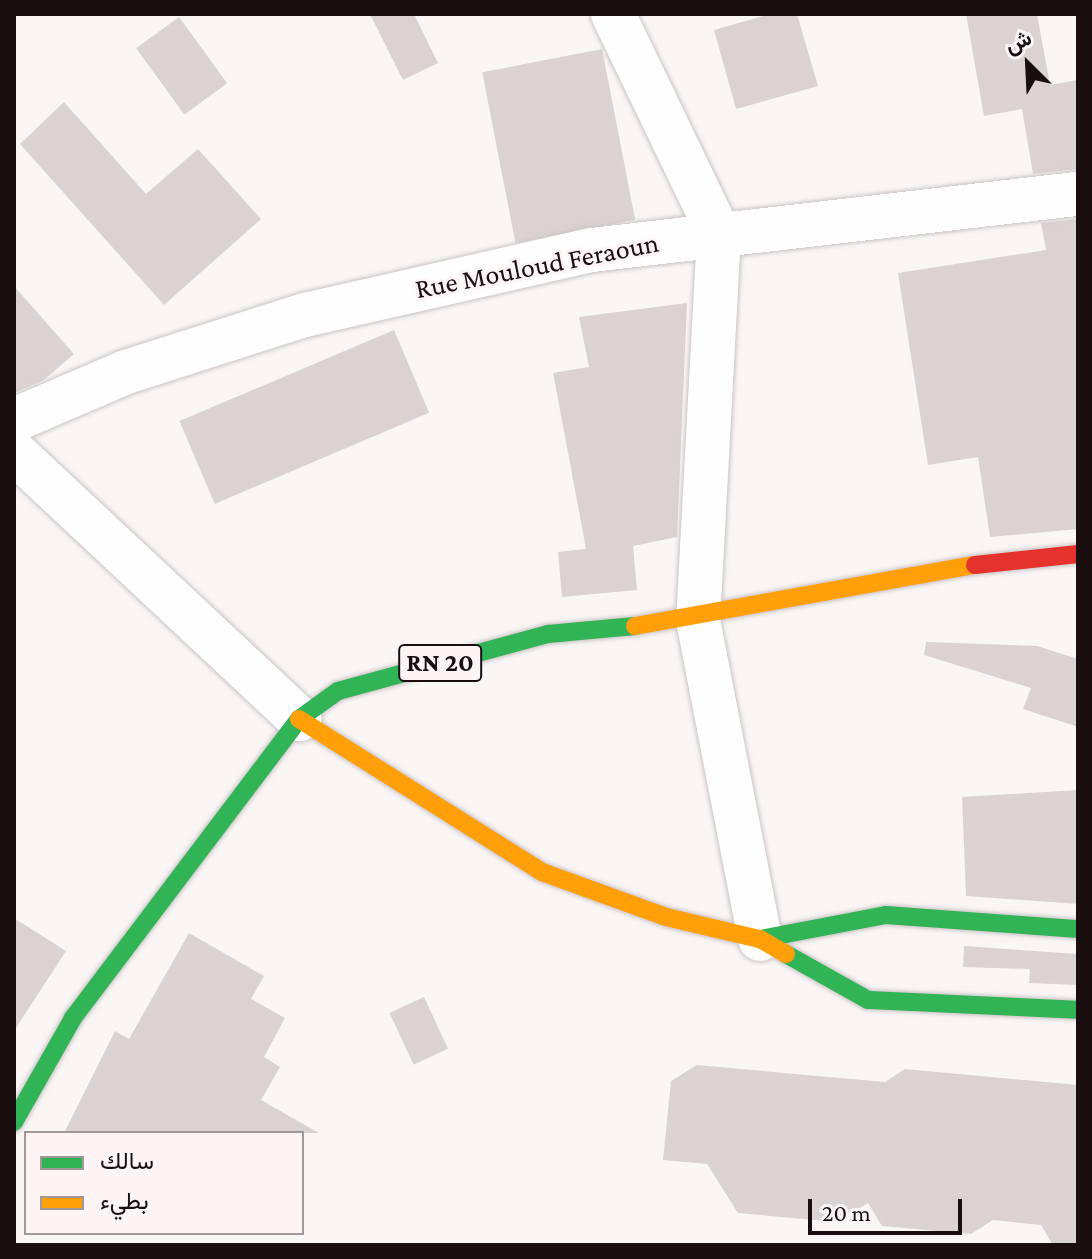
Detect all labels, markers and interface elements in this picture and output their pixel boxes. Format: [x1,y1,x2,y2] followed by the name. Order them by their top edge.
[988,24,1068,104] north arrow
[1001,25,1035,58] text: ش
[412,226,662,306] street label: Rue Mouloud Feraoun
[398,641,482,685] road number: RN 20
[24,1131,304,1235] legend
[100,1147,154,1174] text: سالك
[812,1183,966,1233] scale bar
[100,1187,149,1214] text: بطيء
[822,1199,871,1226] text: 20 m

